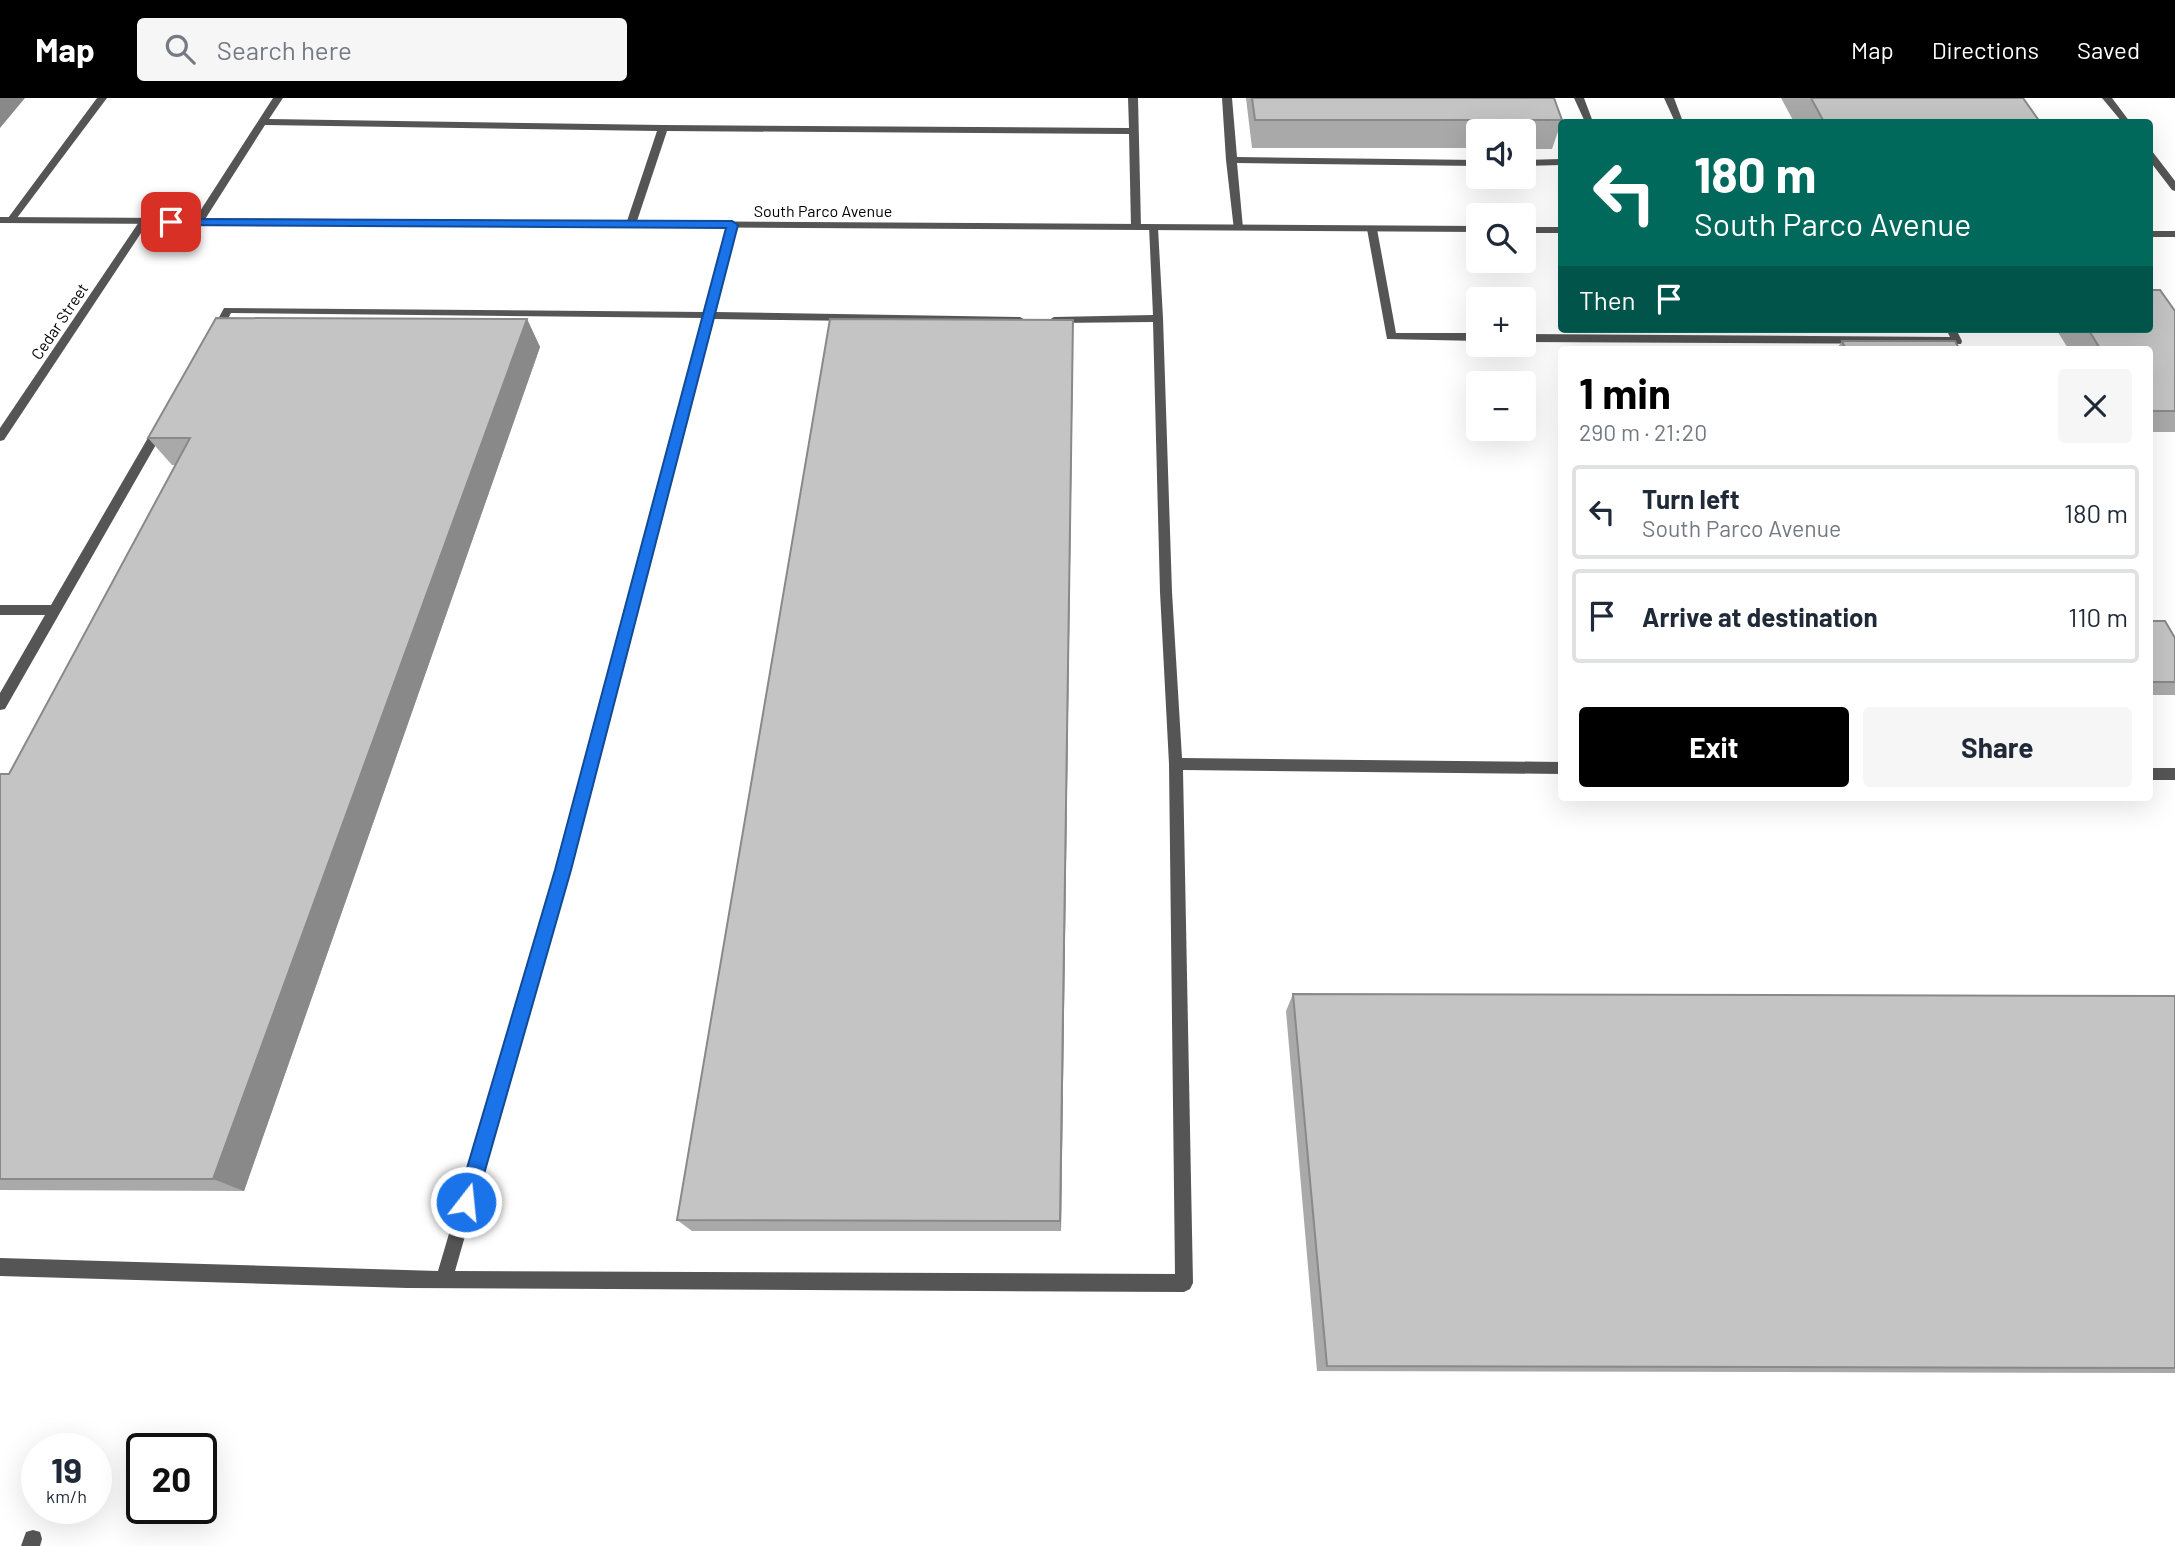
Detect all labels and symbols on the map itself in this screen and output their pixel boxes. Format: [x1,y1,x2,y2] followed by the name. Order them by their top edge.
[141,192,201,252] pin
[754,201,892,220] street label: South Parco Avenue
[27,279,91,363] street label: Cedar Street
[429,1165,503,1239] position arrow
[126,1433,217,1524] speed limit sign: 20

